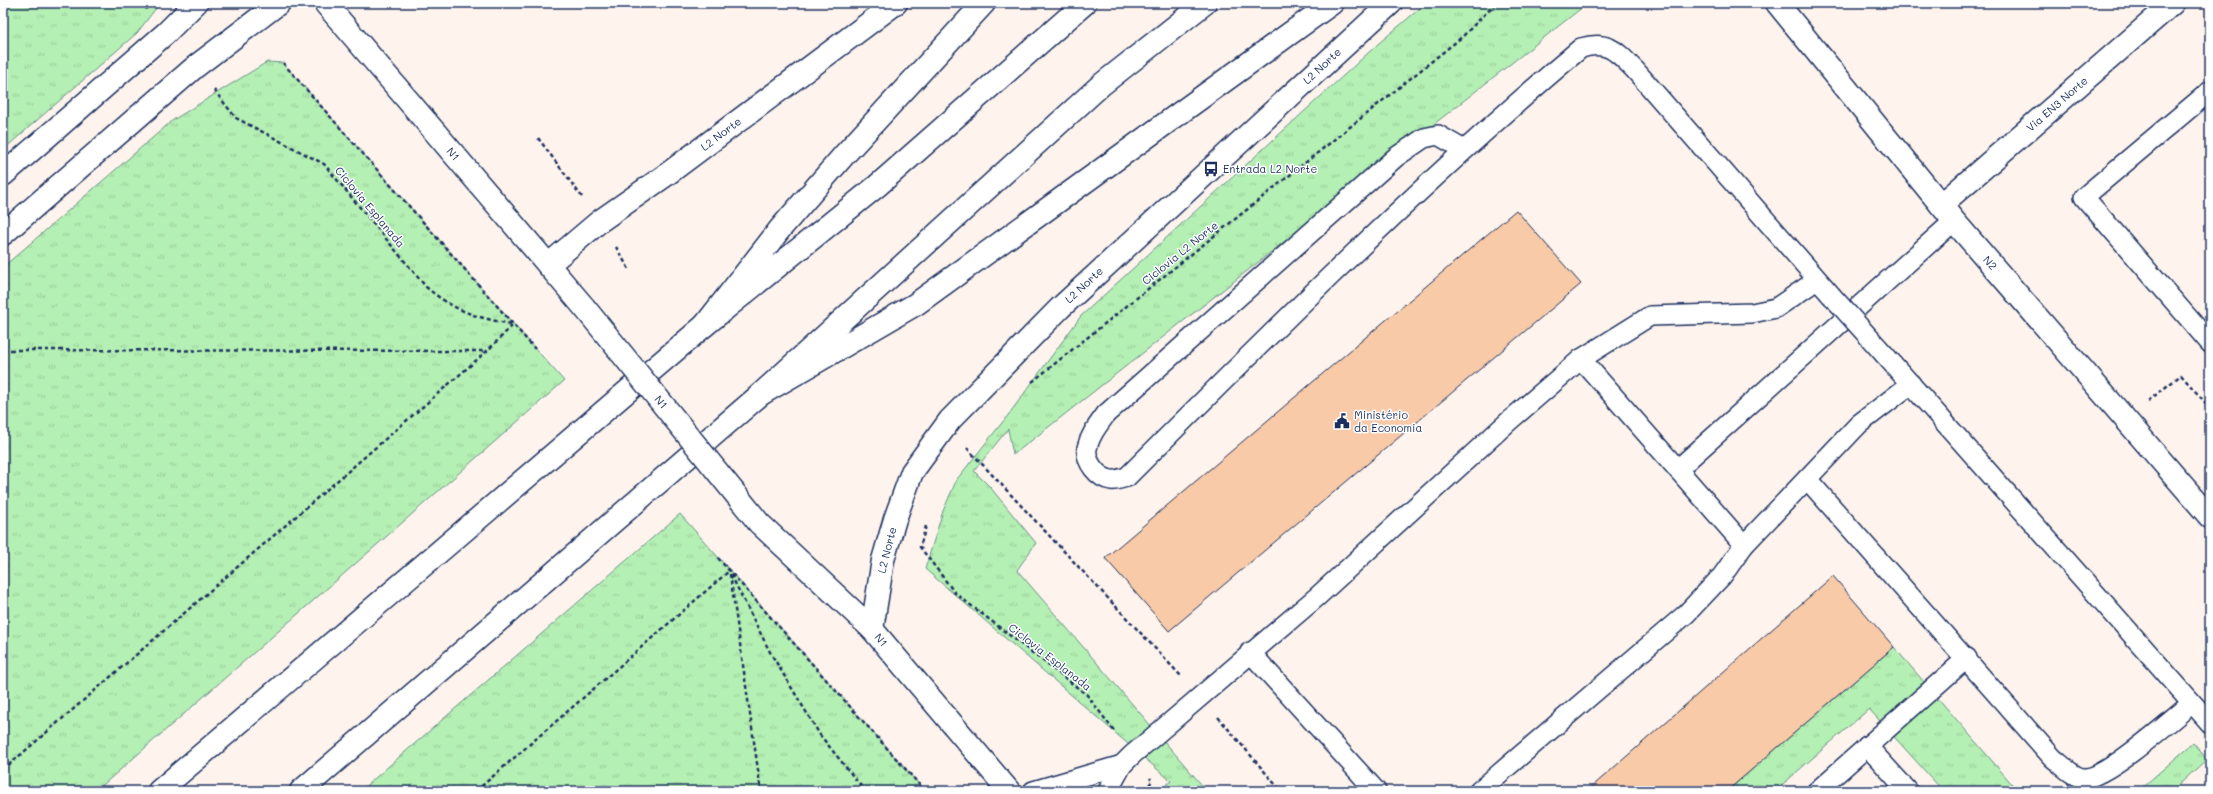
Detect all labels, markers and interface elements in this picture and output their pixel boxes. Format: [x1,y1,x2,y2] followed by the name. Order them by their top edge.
[1299,44,1344,87] street label: L2 Norte
[2023,73,2091,135] street label: Via EN3 Norte
[697,113,744,154] street label: L2 Norte
[443,144,463,163] street label: N1
[1202,160,1220,178] bus stop icon: Entrada L2 Norte
[1223,161,1317,176] place label: Entrada L2 Norte
[332,163,409,250] street label: Ciclovia Esplanada
[1139,217,1221,288] street label: Ciclovia L2 Norte
[1980,252,2001,273] street label: N2
[1061,263,1106,306] street label: L2 Norte
[651,392,671,411] street label: N1
[1354,407,1422,435] place label: Ministério da Economia
[1333,412,1351,430] public building icon: Ministério da Economia
[874,525,900,575] street label: L2 Norte
[1006,619,1095,694] street label: Ciclovia Esplanada
[871,630,891,649] street label: N1

